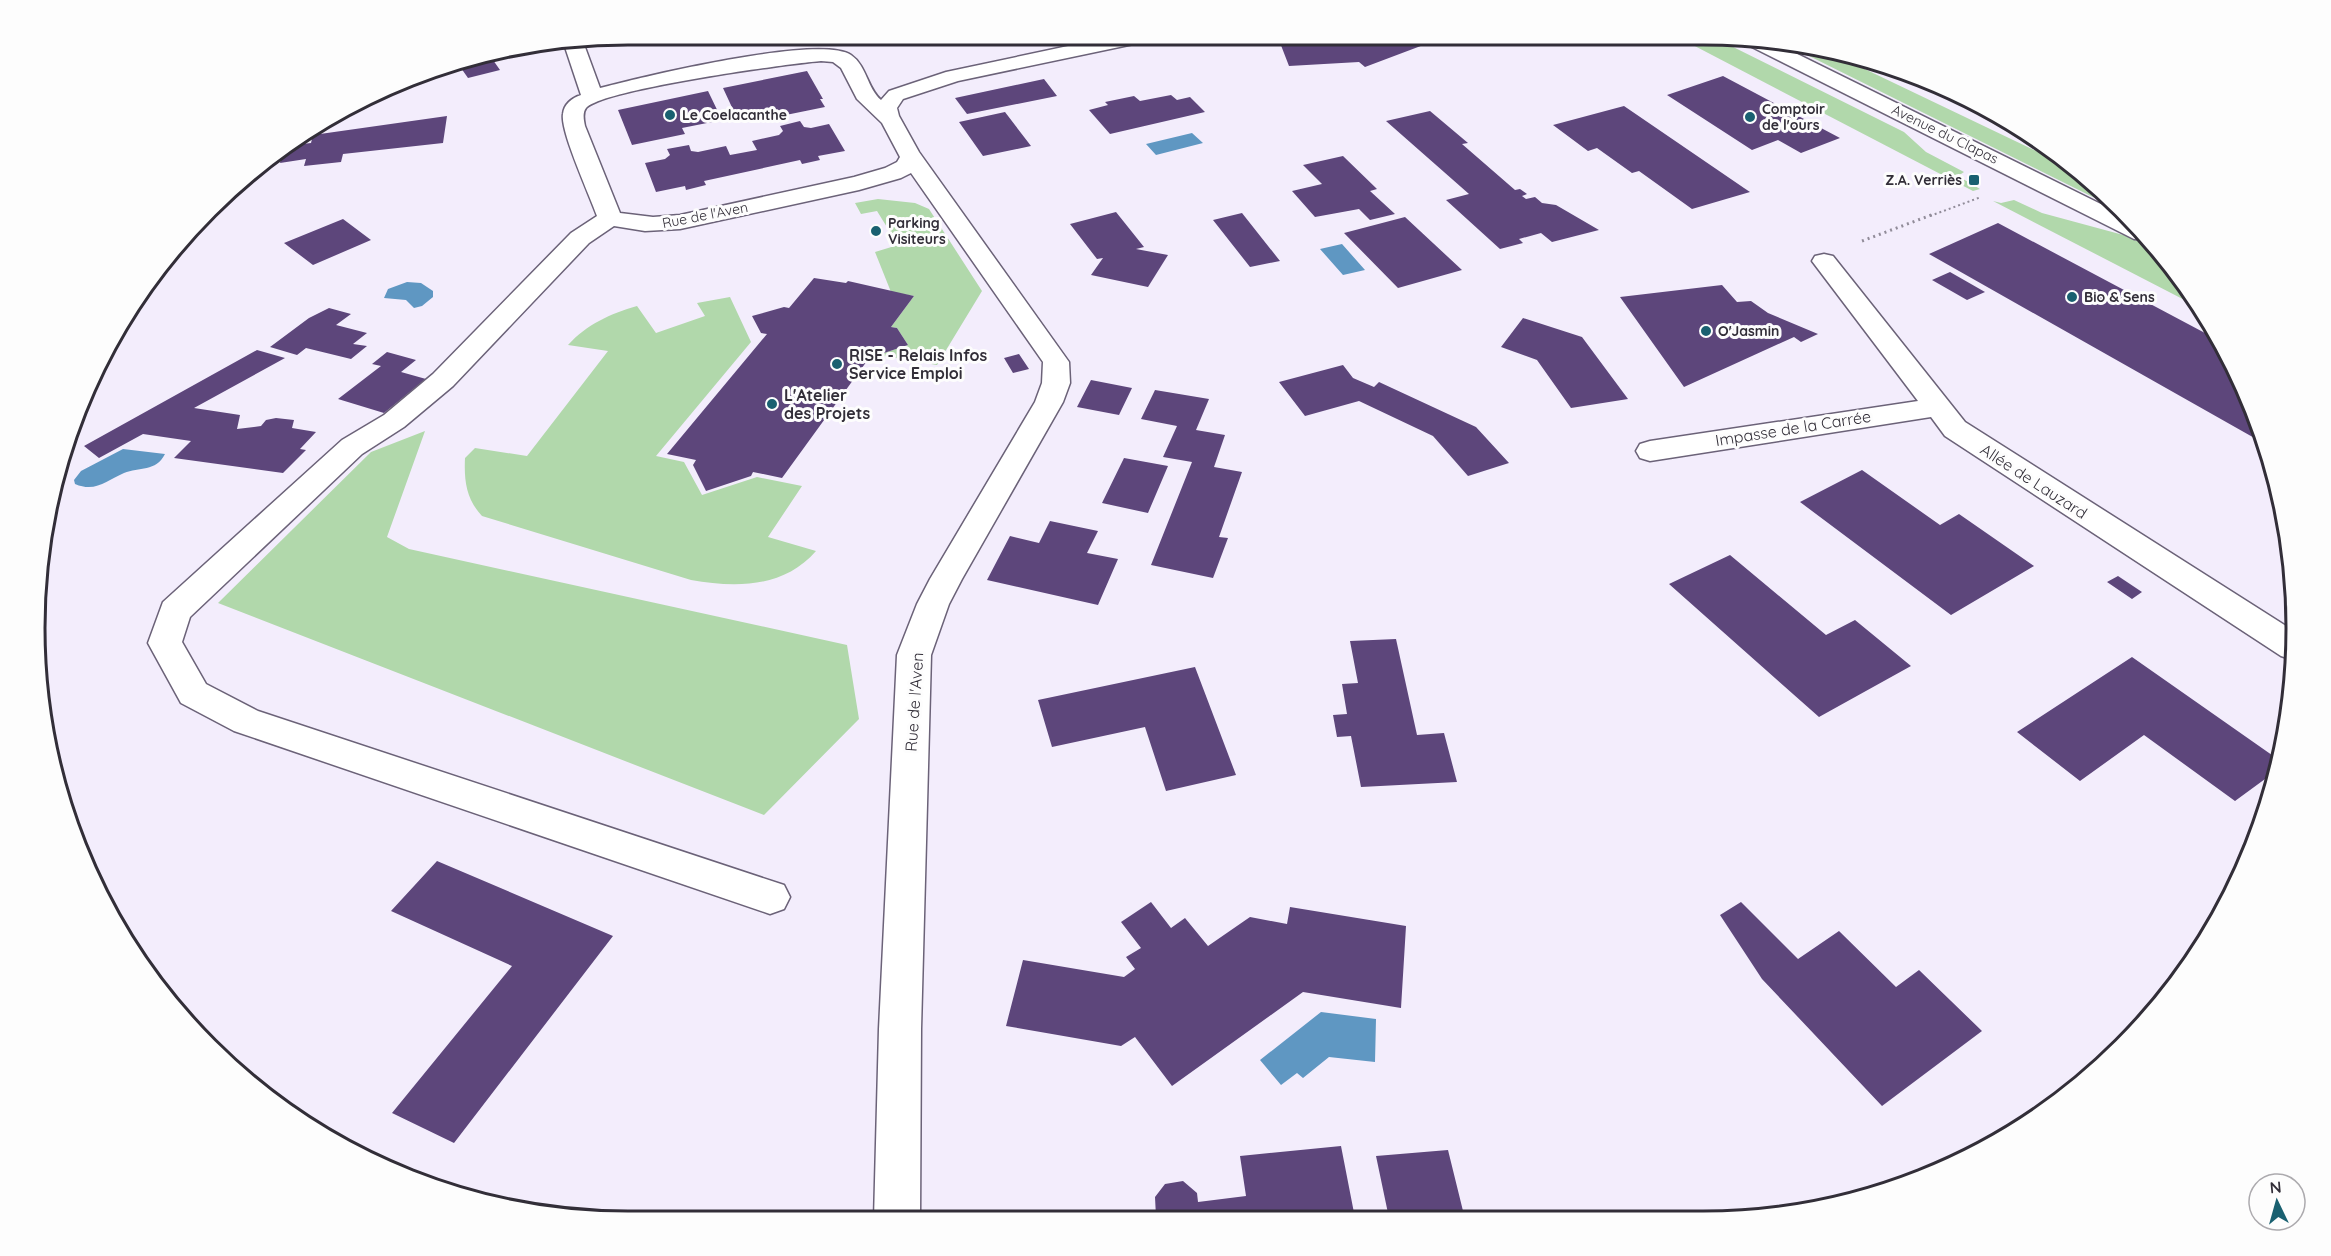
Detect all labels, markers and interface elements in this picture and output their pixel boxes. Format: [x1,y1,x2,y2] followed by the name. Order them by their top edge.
[1762,100,1825,134] place label: Comptoir de l'ours
[1889,100,2001,168] street label: Avenue du Clapas
[682,106,787,124] place label: Le Coelacanthe
[663,108,677,122] marker: Le Coelacanthe
[1743,110,1757,124] marker: Comptoir de l'ours
[1885,171,1962,189] place label: Z.A. Verriès
[1967,173,1981,187] marker: Z.A. Verriès
[661,198,749,232] street label: Rue de l'Aven
[888,214,946,248] place label: Parking Visiteurs
[869,224,883,238] marker: Parking Visiteurs
[2084,288,2155,306] place label: Bio & Sens
[2065,290,2079,304] marker: Bio & Sens
[1718,322,1779,340] place label: O'Jasmin
[1699,324,1713,338] marker: O'Jasmin
[849,345,988,383] place label: RISE - Relais Infos Service Emploi
[830,357,844,371] marker: RISE - Relais Infos Service Emploi
[784,385,871,423] place label: L'Atelier des Projets
[765,397,779,411] marker: L'Atelier des Projets
[1714,406,1872,450] street label: Impasse de la Carrée
[1977,439,2091,523] street label: Allée de Lauzard
[901,652,927,752] street label: Rue de l'Aven
[2247,1172,2307,1232] north arrow
[2269,1177,2282,1198] text: N

